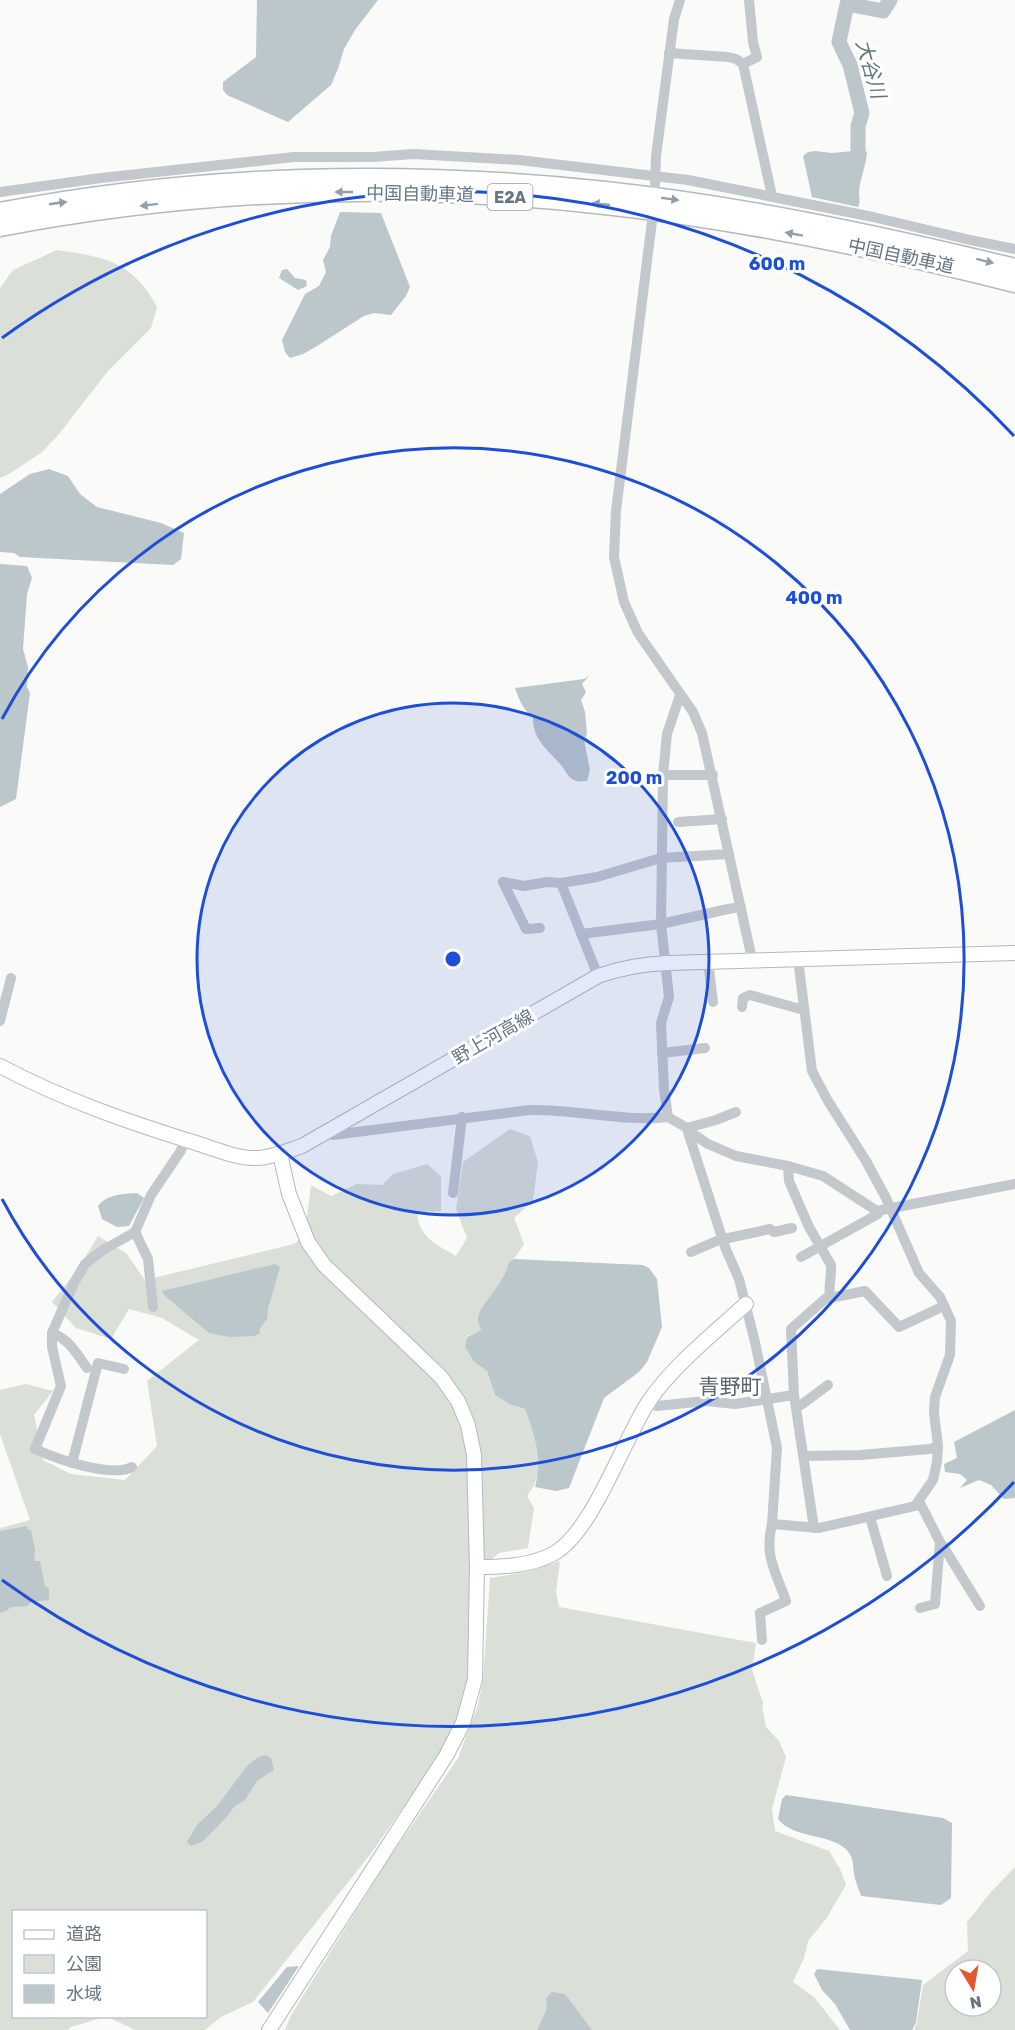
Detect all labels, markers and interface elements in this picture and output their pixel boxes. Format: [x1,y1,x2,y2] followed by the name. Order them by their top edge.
[851,37,891,103] water label: 大谷川
[366,182,474,206] street label: 中国自動車道
[488,184,532,210] road number: E2A
[334,187,353,197] one-way arrow
[661,194,680,204] one-way arrow
[48,198,67,207] one-way arrow
[592,199,611,209] one-way arrow
[140,200,159,210] one-way arrow
[784,229,803,238] one-way arrow
[846,234,956,278] street label: 中国自動車道
[749,253,805,275] text: 600 m
[976,256,995,266] one-way arrow
[785,587,843,609] text: 400 m
[606,767,662,789] text: 200 m
[443,949,463,969] centre of rings
[449,1005,537,1069] street label: 野上河高線
[699,1374,762,1399] district label: 青野町
[12,1910,207,2018] legend
[66,1923,102,1945] text: 道路
[66,1953,102,1975] text: 公園
[943,1958,1003,2018] north arrow
[66,1983,102,2005] text: 水域
[968,1992,983,2013] text: N

